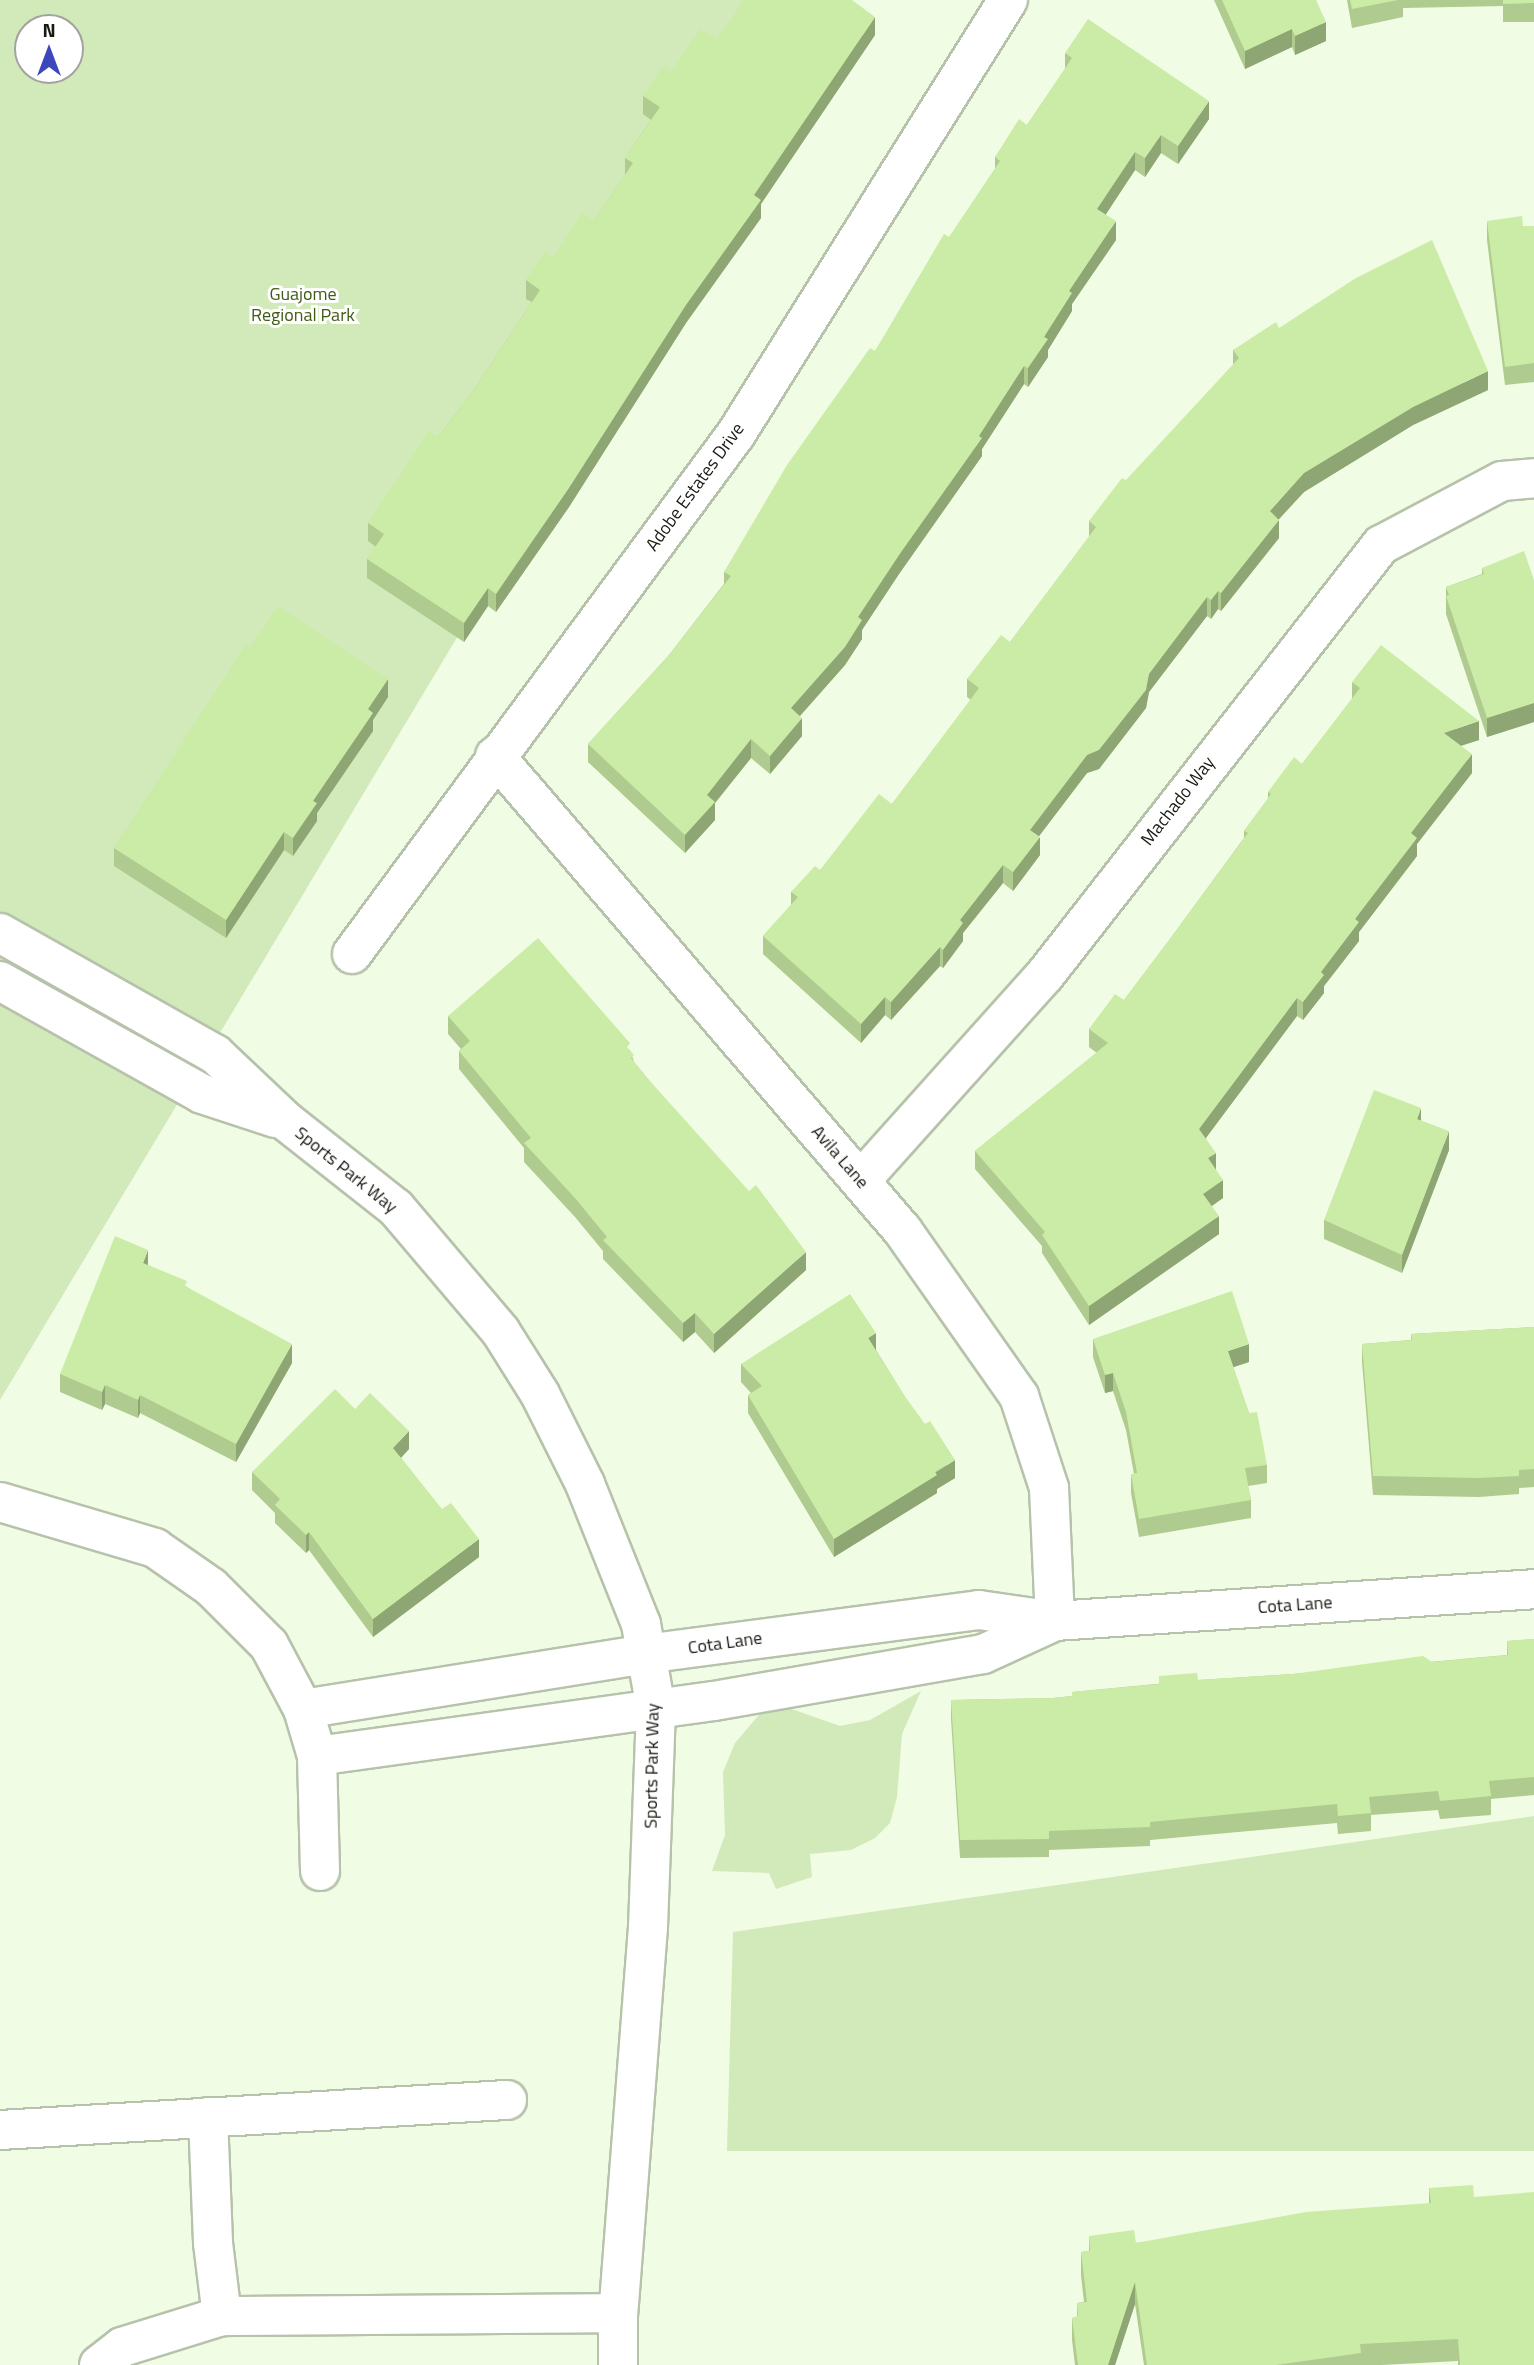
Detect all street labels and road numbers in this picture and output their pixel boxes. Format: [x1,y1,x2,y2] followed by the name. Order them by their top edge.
[641,419,749,555] street label: Adobe Estates Drive
[1137,752,1219,850] street label: Machado Way
[807,1121,873,1193] street label: Avila Lane
[291,1122,401,1218] street label: Sports Park Way
[1257,1592,1333,1618] street label: Cota Lane
[686,1627,764,1659] street label: Cota Lane
[640,1703,664,1829] street label: Sports Park Way

